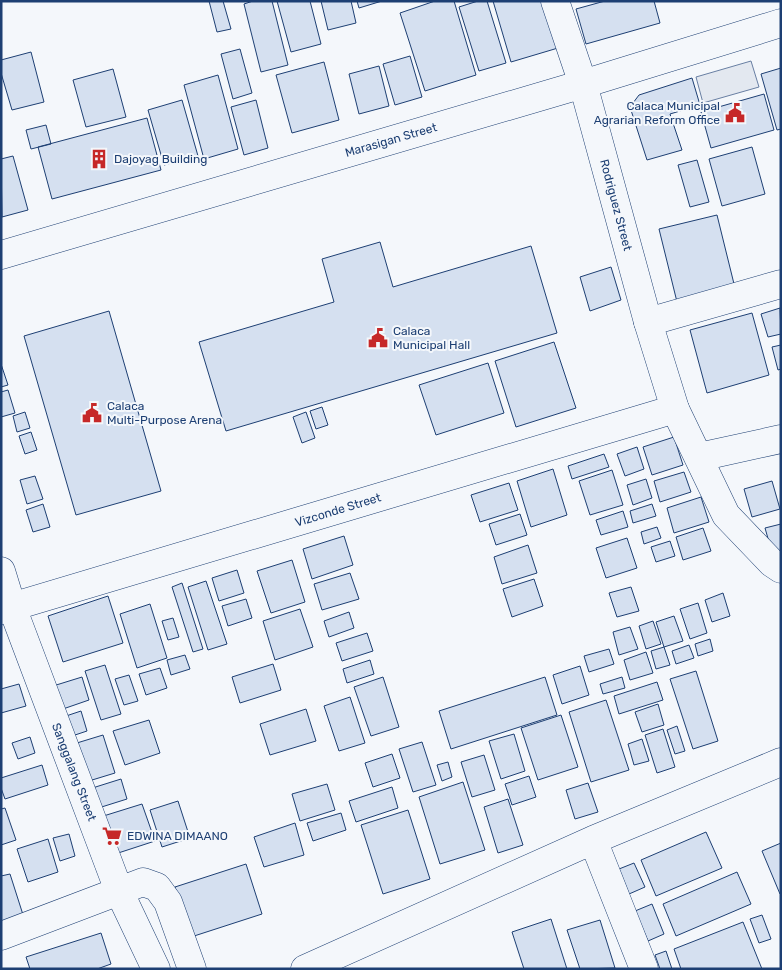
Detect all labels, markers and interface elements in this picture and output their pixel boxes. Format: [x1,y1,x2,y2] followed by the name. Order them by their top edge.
[594,99,720,127] place label: Calaca Municipal Agrarian Reform Office
[724,102,746,124] public building icon: Calaca Municipal Agrarian Reform Office
[343,120,439,160] street label: Marasigan Street
[88,148,110,170] building icon: Dajoyag Building
[114,152,207,166] place label: Dajoyag Building
[597,158,635,253] street label: Rodriguez Street
[393,324,470,352] place label: Calaca Municipal Hall
[367,327,389,349] public building icon: Calaca Municipal Hall
[107,399,222,427] place label: Calaca Multi-Purpose Arena
[81,402,103,424] public building icon: Calaca Multi-Purpose Arena
[293,490,383,530] street label: Vizconde Street
[49,721,99,823] street label: Sanggalang Street
[101,825,123,847] supermarket icon: EDWINA DIMAANO
[127,829,228,843] place label: EDWINA DIMAANO

